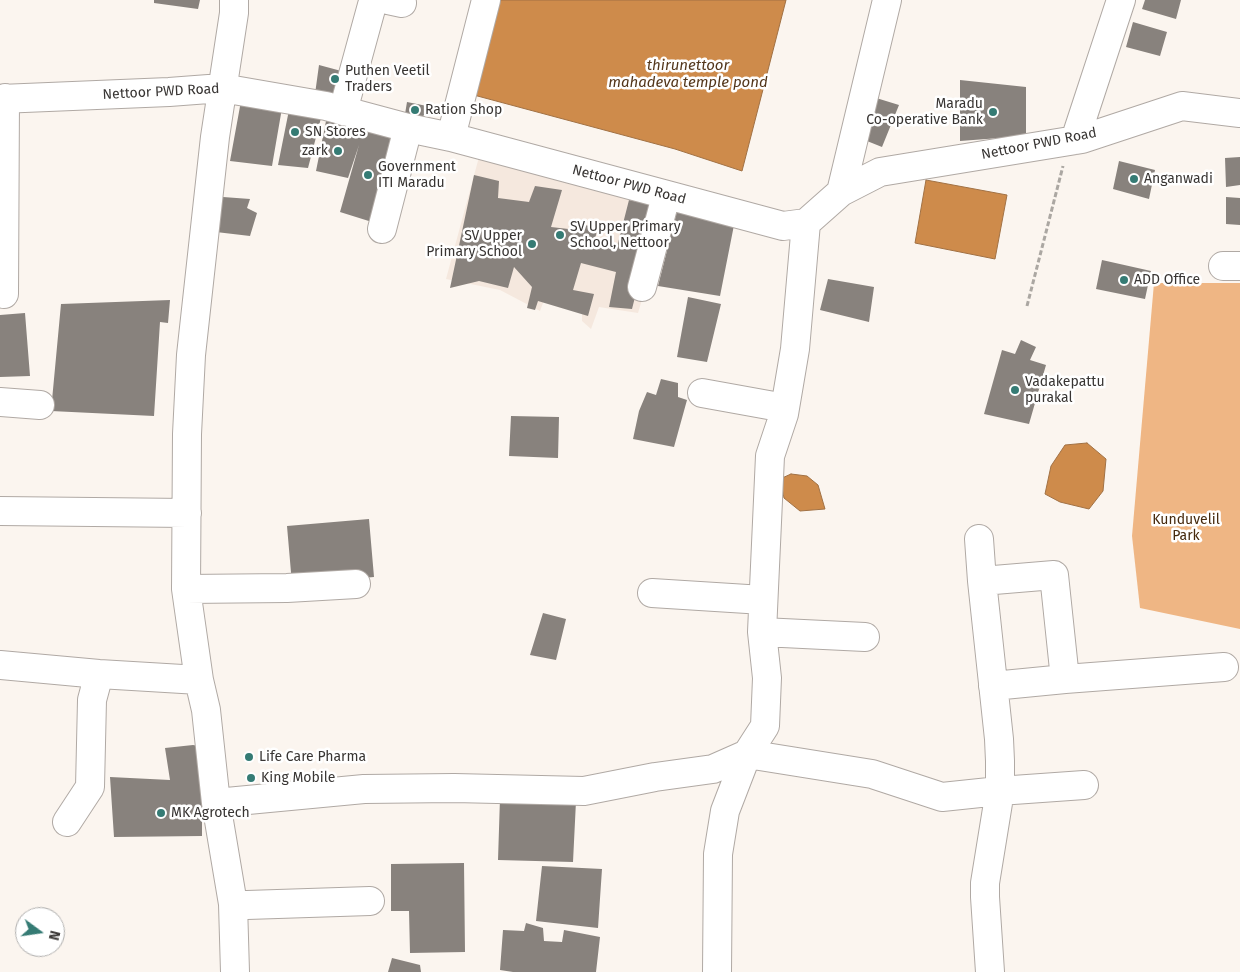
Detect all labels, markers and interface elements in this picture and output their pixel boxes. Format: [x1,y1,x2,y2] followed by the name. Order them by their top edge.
[608,57,768,92] water label: thirunettoor mahadeva temple pond
[345,63,430,95] place label: Puthen Veetil Traders
[329,73,341,85] marker: Puthen Veetil Traders
[102,81,220,103] street label: Nettoor PWD Road
[866,96,983,128] place label: Maradu Co-operative Bank
[425,102,502,118] place label: Ration Shop
[409,104,421,116] marker: Ration Shop
[987,106,999,118] marker: Maradu Co-operative Bank
[305,124,366,140] place label: SN Stores
[980,125,1098,163] street label: Nettoor PWD Road
[289,126,301,138] marker: SN Stores
[302,143,328,159] place label: zark
[332,145,344,157] marker: zark
[378,159,456,192] place label: Government ITI Maradu
[570,162,688,208] street label: Nettoor PWD Road
[362,169,374,181] marker: Government ITI Maradu
[1144,171,1213,187] place label: Anganwadi
[1128,173,1140,185] marker: Anganwadi
[570,219,681,252] place label: SV Upper Primary School, Nettoor
[426,228,522,260] place label: SV Upper Primary School
[554,229,566,241] marker: SV Upper Primary School, Nettoor
[526,238,538,250] marker: SV Upper Primary School
[1134,272,1200,288] place label: ADD Office
[1118,274,1130,286] marker: ADD Office
[1025,374,1105,407] place label: Vadakepattu purakal
[1009,384,1021,396] marker: Vadakepattu purakal
[1152,512,1220,544] park label: Kunduvelil Park
[259,749,366,765] place label: Life Care Pharma
[243,751,255,763] marker: Life Care Pharma
[261,770,335,786] place label: King Mobile
[245,772,257,784] marker: King Mobile
[171,805,250,821] place label: MK Agrotech
[155,807,167,819] marker: MK Agrotech
[15,907,65,957] north arrow
[45,929,63,942] text: N

